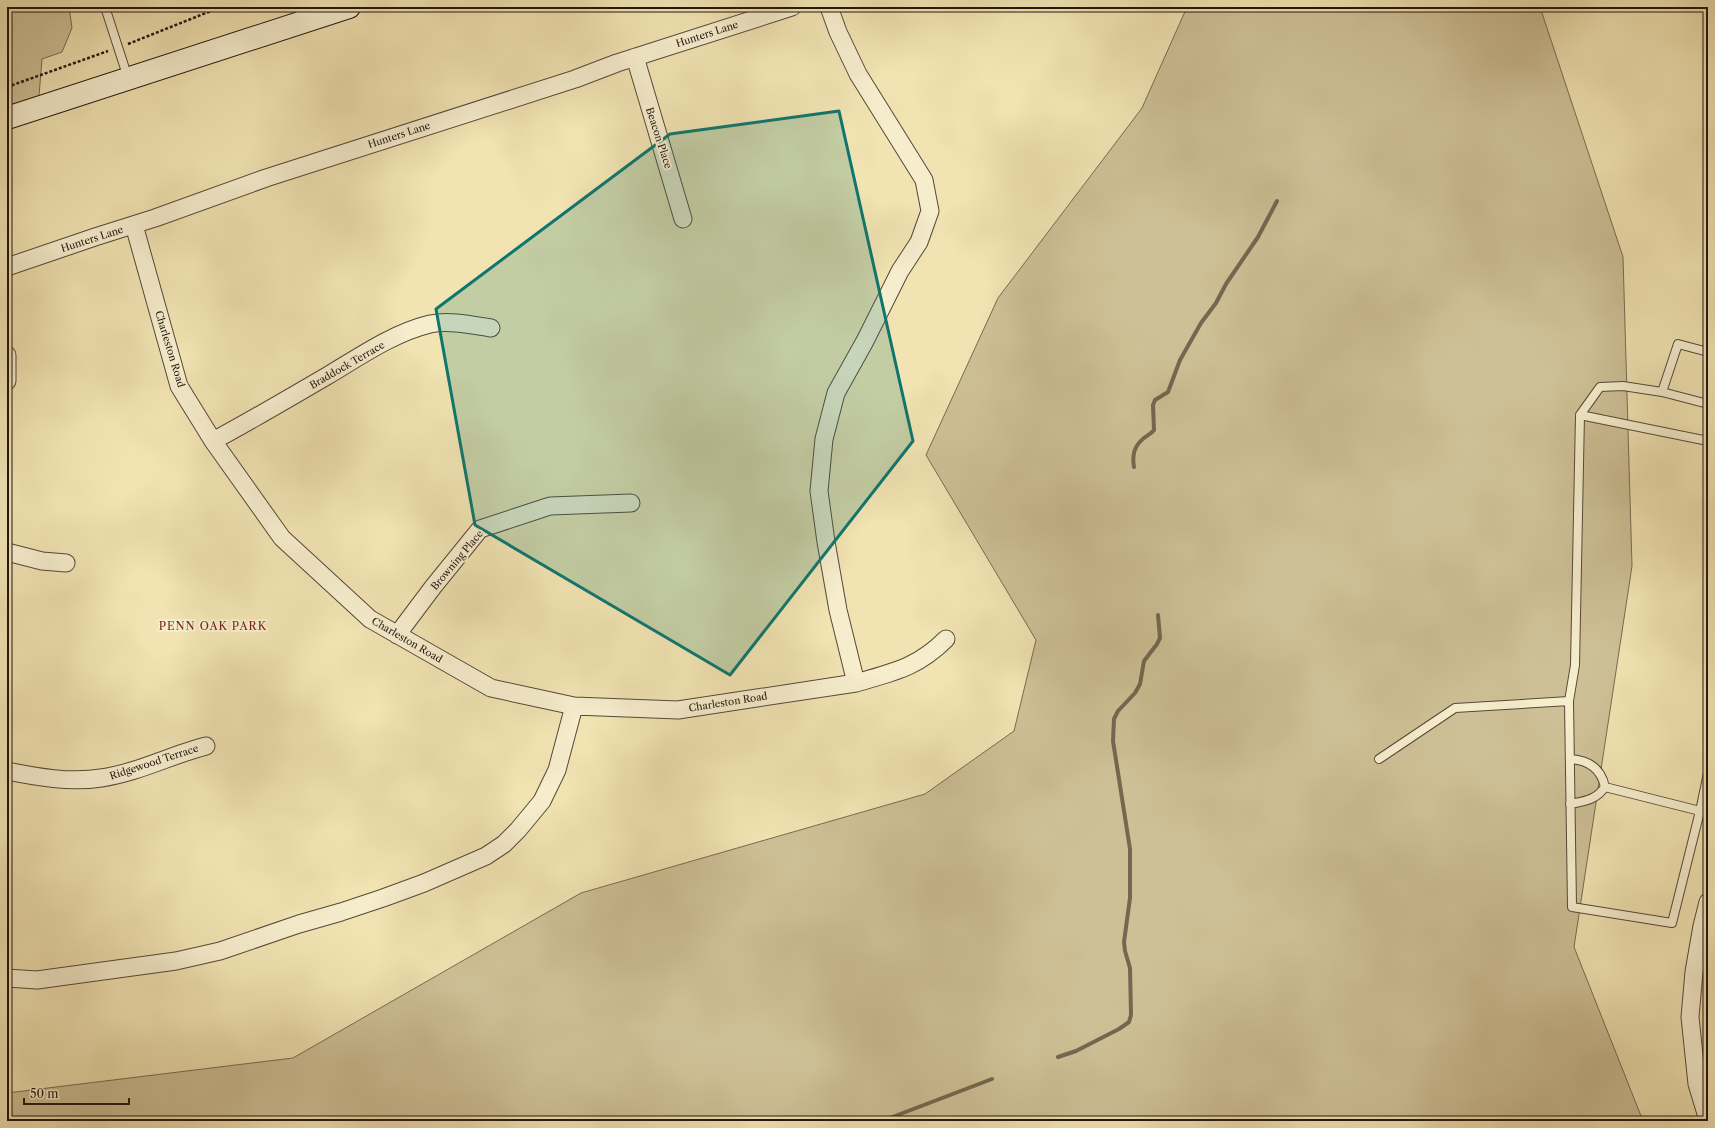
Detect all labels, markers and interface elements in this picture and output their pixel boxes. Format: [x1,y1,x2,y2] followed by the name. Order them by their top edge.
[674,18,740,50] street label: Hunters Lane
[643,106,675,171] street label: Beacon Place
[366,119,432,151] street label: Hunters Lane
[59,223,125,255] street label: Hunters Lane
[152,309,188,389] street label: Charleston Road
[307,338,387,392] street label: Braddock Terrace
[428,527,486,593] street label: Browning Place
[369,614,445,666] street label: Charleston Road
[159,619,267,633] district label: PENN OAK PARK
[688,689,768,715] street label: Charleston Road
[108,741,200,782] street label: Ridgewood Terrace
[24,1080,129,1106] scale bar
[30,1086,59,1101] text: 50 m

